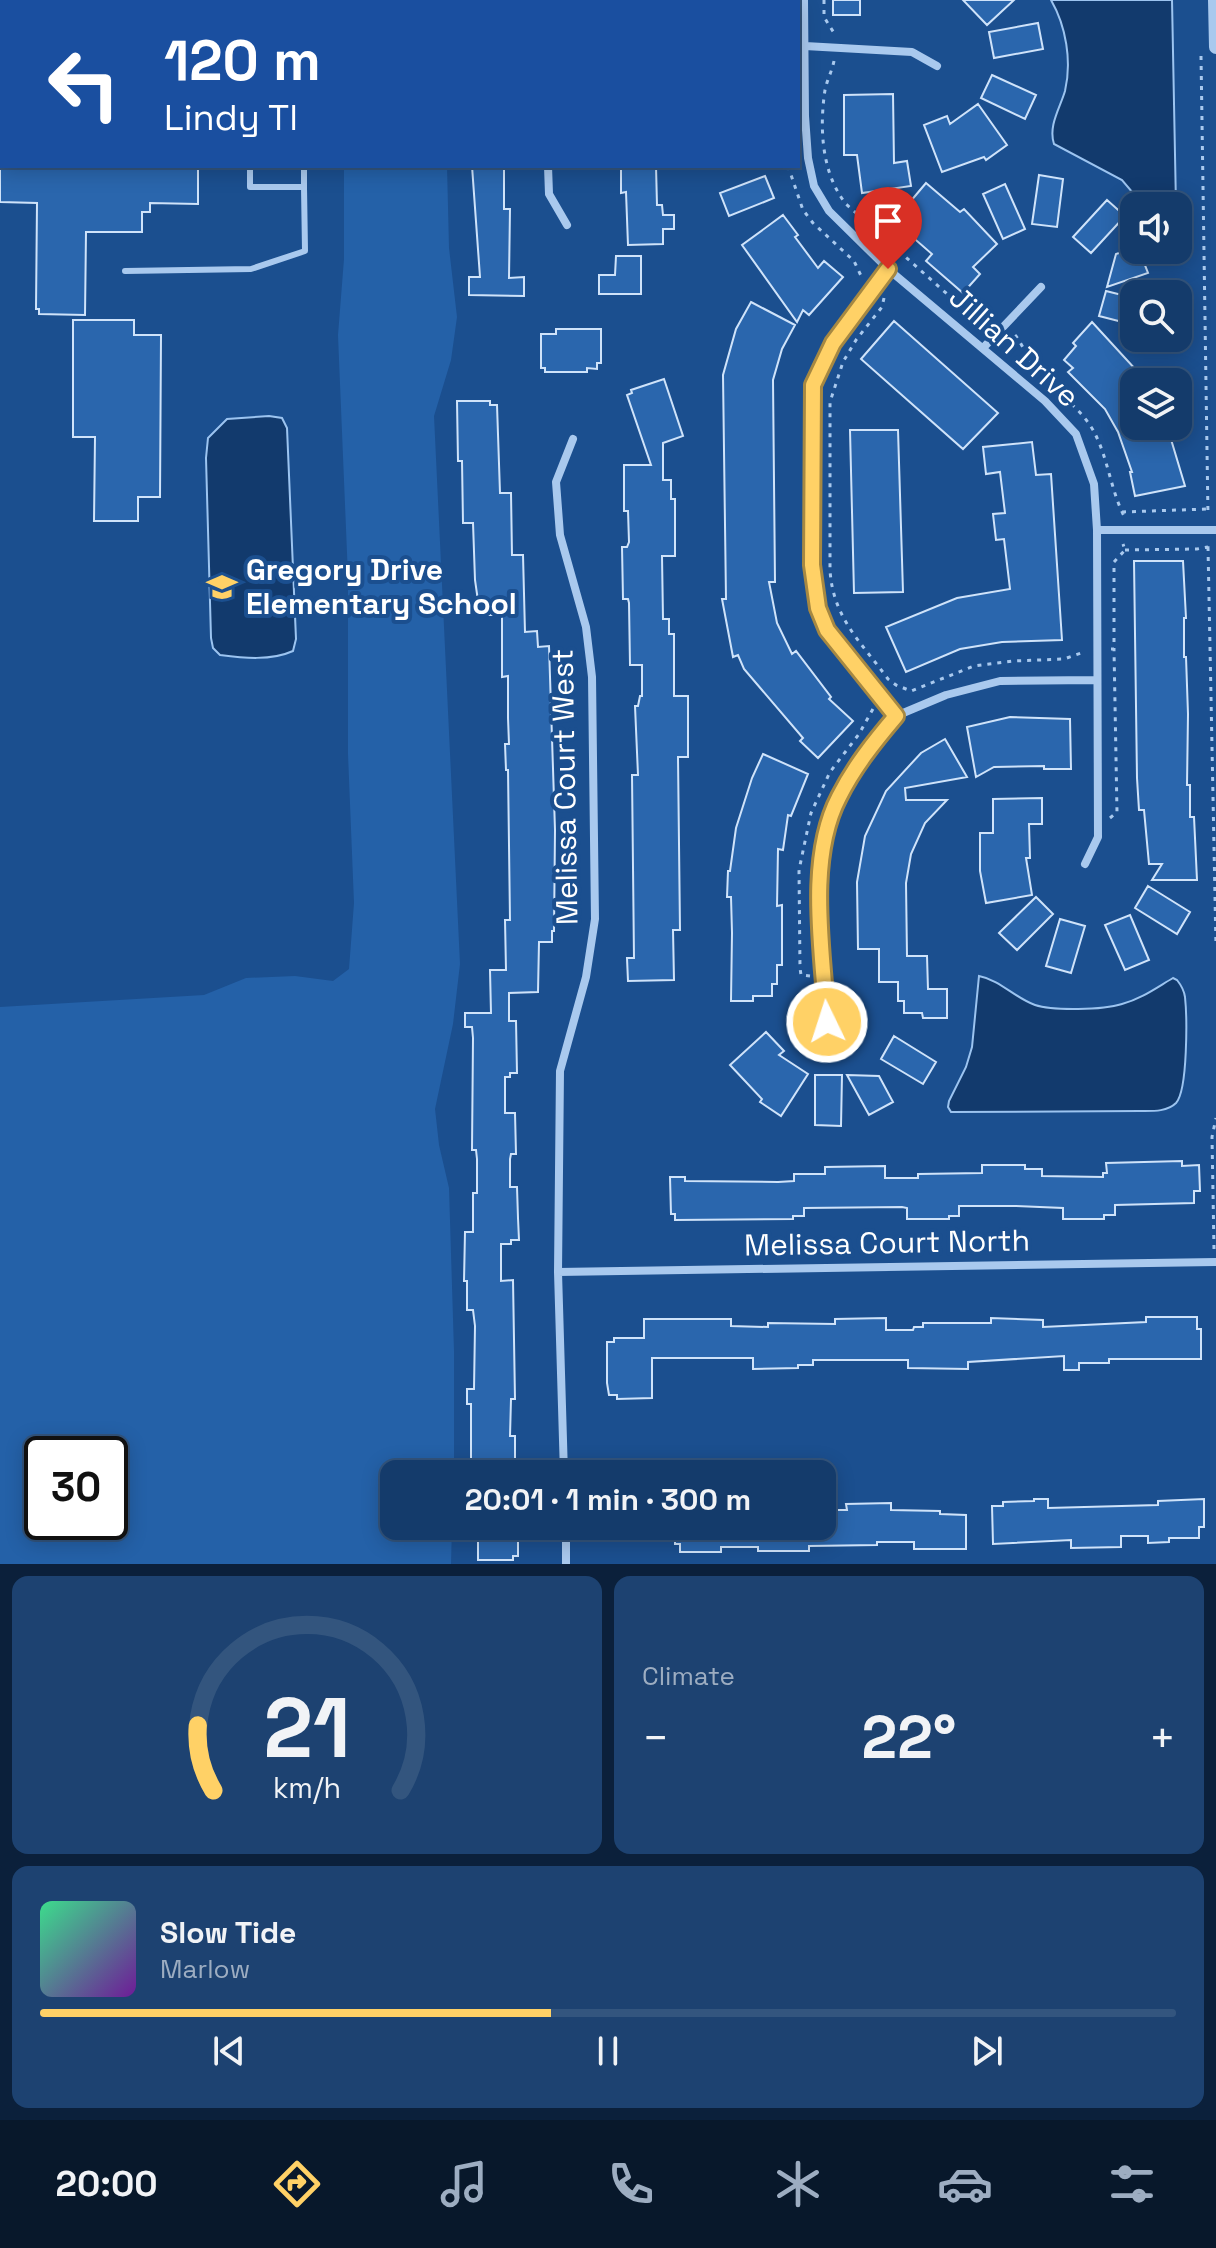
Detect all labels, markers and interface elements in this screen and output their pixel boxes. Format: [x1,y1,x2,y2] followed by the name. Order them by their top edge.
[164,25,321,96] text: 120 m
[32,32,136,136] icon: left
[164,95,298,141] text: Lindy Tl
[854,187,922,269] pin
[1120,192,1192,440] map controls
[1120,192,1192,264] button: sound
[866,199,910,243] icon: arrive
[941,278,1088,415] street label: Jillian Drive
[1120,280,1192,352] button: search
[1120,368,1192,440] button: layers
[246,550,517,623] place label: Gregory Drive Elementary School
[205,570,239,604] school or university icon: Gregory Drive Elementary School
[543,648,586,926] street label: Melissa Court West
[785,980,869,1064] position arrow
[744,1221,1030,1264] street label: Melissa Court North
[24,1436,128,1540] speed limit sign: 30
[465,1480,751,1519] text: 20:01 · 1 min · 300 m
[642,1659,735,1693] text: Climate
[263,1675,351,1781] text: 21
[862,1699,956,1776] text: 22°
[642,1710,669,1766] text: −
[1149,1710,1176,1766] text: +
[273,1770,341,1806] text: km/h
[160,1913,296,1952] text: Slow Tide
[160,1952,250,1986] text: Marlow
[207,2029,251,2073] icon: previous
[586,2029,630,2073] icon: pause
[965,2029,1009,2073] icon: next
[269,2156,325,2212] icon: directions
[436,2156,492,2212] icon: music
[603,2156,659,2212] icon: phone
[770,2156,826,2212] icon: climate
[937,2156,993,2212] icon: car
[1104,2156,1160,2212] icon: filters
[56,2161,158,2207] text: 20:00

